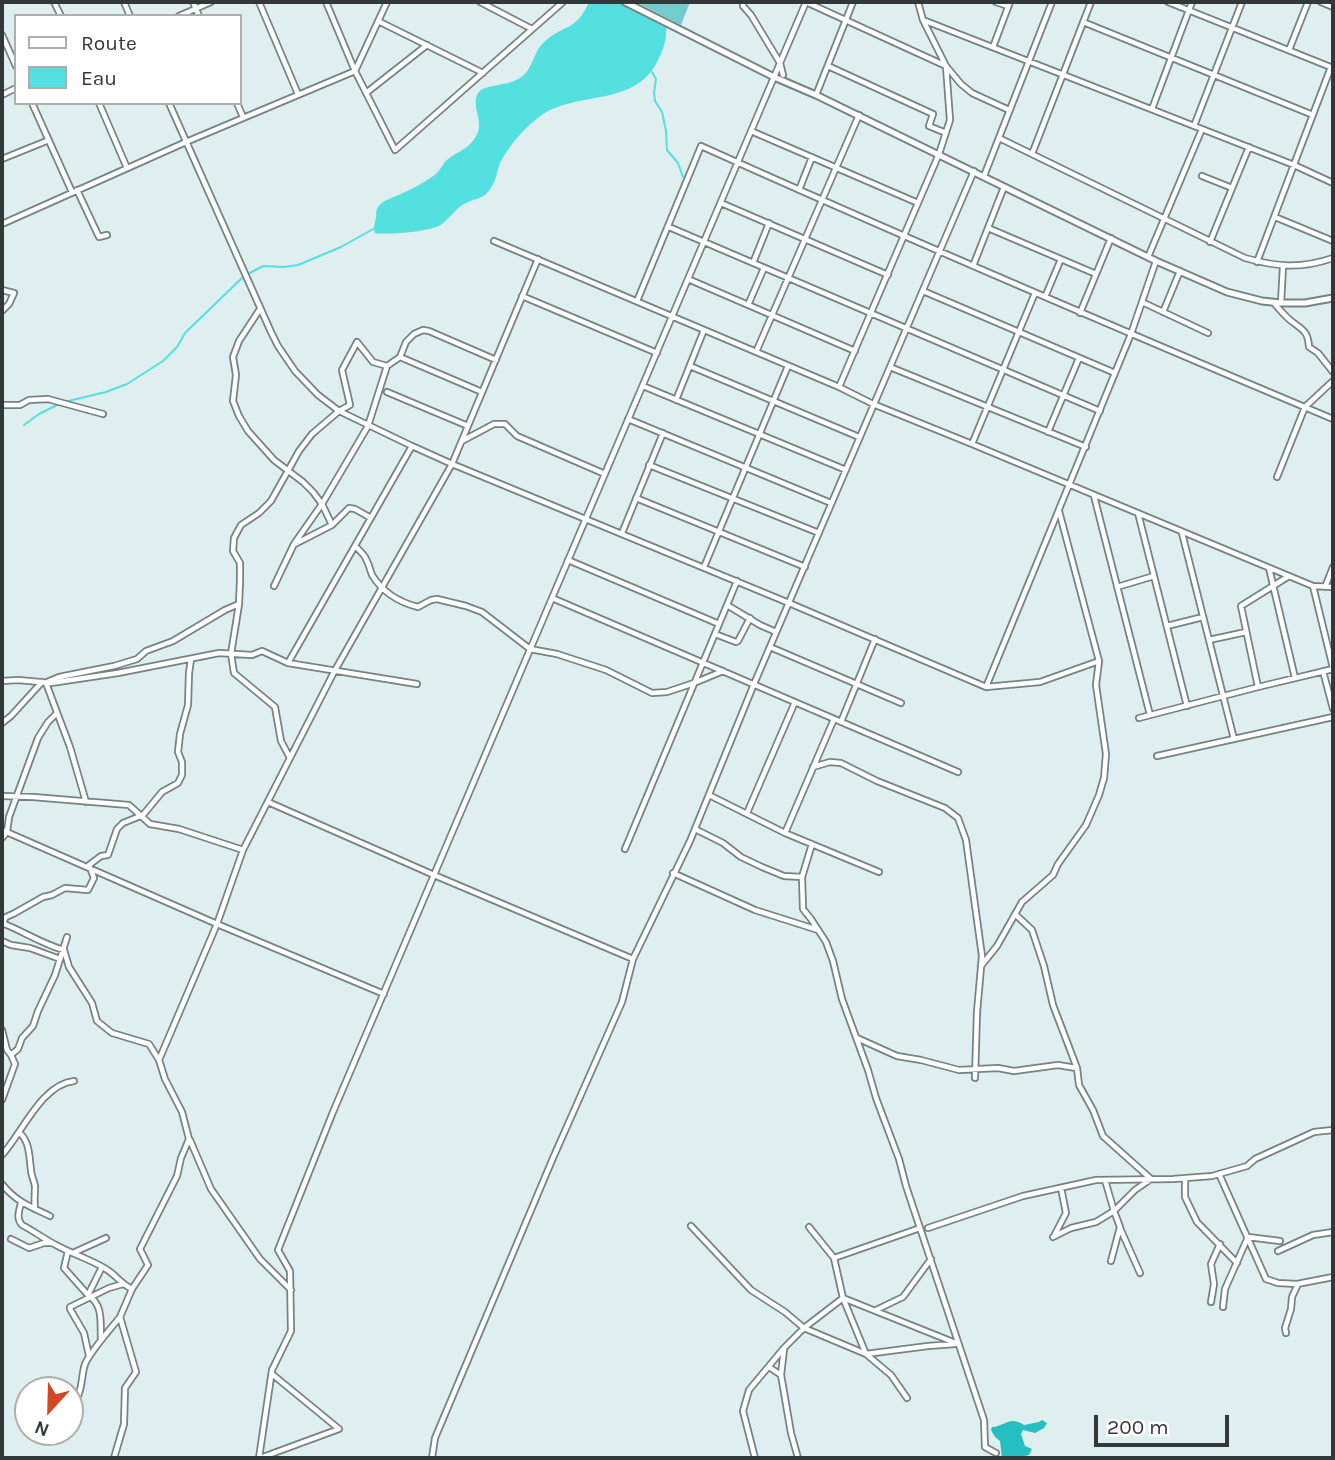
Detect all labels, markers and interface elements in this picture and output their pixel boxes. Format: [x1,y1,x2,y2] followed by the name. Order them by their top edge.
[14,14,242,105] legend
[81,31,137,55] text: Route
[81,66,117,90] text: Eau
[14,1376,84,1446] north arrow
[1097,1400,1232,1444] scale bar
[1107,1415,1169,1439] text: 200 m
[31,1416,52,1441] text: N

